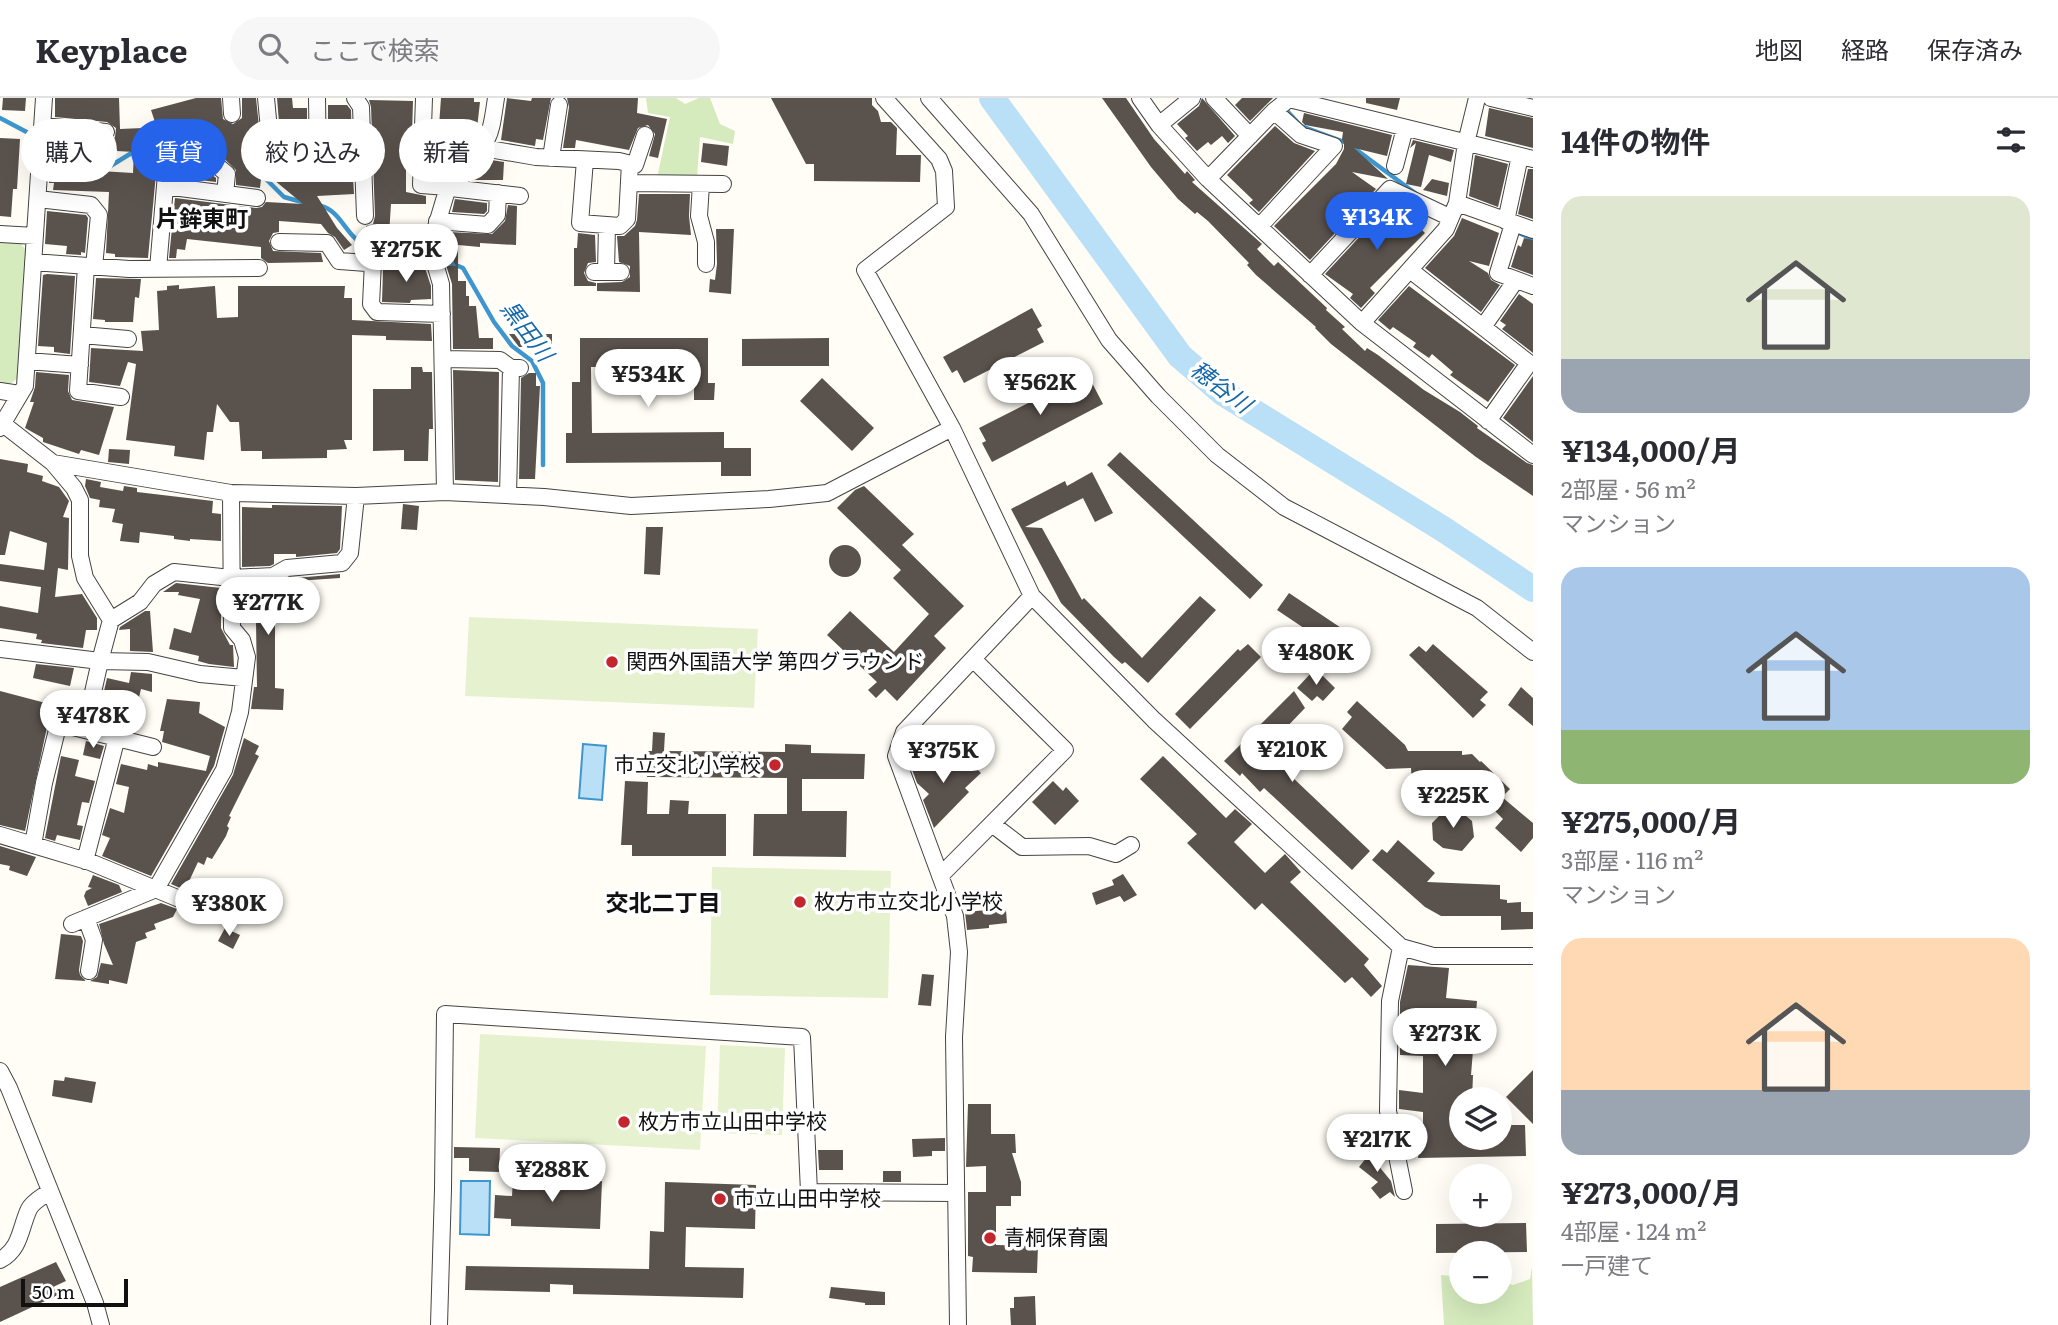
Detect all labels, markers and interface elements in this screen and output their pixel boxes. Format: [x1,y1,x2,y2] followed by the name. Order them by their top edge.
[230,17,720,80] search box
[35,24,188,73] text: Keyplace
[254,29,292,67] icon: search
[310,29,440,68] text: ここで検索
[1755,31,1803,66] text: 地図
[1841,31,1889,66] text: 経路
[1927,31,2023,66] text: 保存済み
[1561,118,1710,162] text: 14件の物件
[21,119,117,182] chip: 購入
[131,119,227,182] chip: 賃貸
[241,119,385,182] chip: 絞り込み
[399,119,495,182] chip: 新着
[1992,121,2030,159] icon: filters
[1328,192,1426,252] pin: ¥134K
[1341,198,1413,232] text: ¥134K
[156,200,248,234] district label: 片鉾東町
[357,225,455,284] pin: ¥275K
[370,230,442,264] text: ¥275K
[1733,242,1859,368] icon: home
[494,292,565,370] water label: 黒田川
[599,350,697,409] pin: ¥534K
[1184,351,1262,422] water label: 穂谷川
[611,355,685,389] text: ¥534K
[991,358,1089,417] pin: ¥562K
[1003,363,1077,397] text: ¥562K
[1561,427,1740,471] text: ¥134,000/月
[1561,471,1696,505] text: 2部屋 · 56 m²
[1561,505,1676,539] text: マンション
[219,578,317,637] pin: ¥277K
[232,583,304,617] text: ¥277K
[1733,613,1859,739] icon: home
[1267,628,1365,687] pin: ¥480K
[1278,633,1354,667] text: ¥480K
[626,644,924,675] place label: 関西外国語大学 第四グラウンド
[604,654,620,670] marker: 関西外国語大学 第四グラウンド
[44,690,142,750] pin: ¥478K
[56,696,130,730] text: ¥478K
[1243,724,1341,784] pin: ¥210K
[894,726,992,785] pin: ¥375K
[1256,730,1328,764] text: ¥210K
[907,731,979,765] text: ¥375K
[614,747,761,778] place label: 市立交北小学校
[767,757,783,773] marker: 市立交北小学校
[1404,770,1502,830] pin: ¥225K
[1417,776,1489,810] text: ¥225K
[1561,798,1741,842] text: ¥275,000/月
[1561,842,1703,876] text: 3部屋 · 116 m²
[1561,876,1676,910] text: マンション
[180,878,278,938] pin: ¥380K
[191,884,267,918] text: ¥380K
[606,884,721,918] district label: 交北二丁目
[814,884,1003,915] place label: 枚方市立交北小学校
[792,894,808,910] marker: 枚方市立交北小学校
[1733,984,1859,1110] icon: home
[1396,1009,1494,1068] pin: ¥273K
[1409,1014,1481,1048] text: ¥273K
[1449,1087,1512,1304] map controls
[1449,1087,1512,1150] button: layers
[638,1104,827,1135] place label: 枚方市立山田中学校
[616,1114,632,1130] marker: 枚方市立山田中学校
[1328,1114,1426,1174] pin: ¥217K
[1343,1120,1411,1154] text: ¥217K
[503,1144,601,1204] pin: ¥288K
[515,1150,589,1184] text: ¥288K
[1449,1164,1512,1227] button: +
[1561,1169,1742,1213] text: ¥273,000/月
[734,1181,881,1212] place label: 市立山田中学校
[712,1191,728,1207] marker: 市立山田中学校
[1561,1213,1706,1247] text: 4部屋 · 124 m²
[1004,1220,1109,1251] place label: 青桐保育園
[982,1230,998,1246] marker: 青桐保育園
[1449,1241,1512,1304] button: −
[1561,1247,1653,1281] text: 一戸建て
[21,1276,128,1308] scale bar
[32,1277,75,1305] text: 50 m

